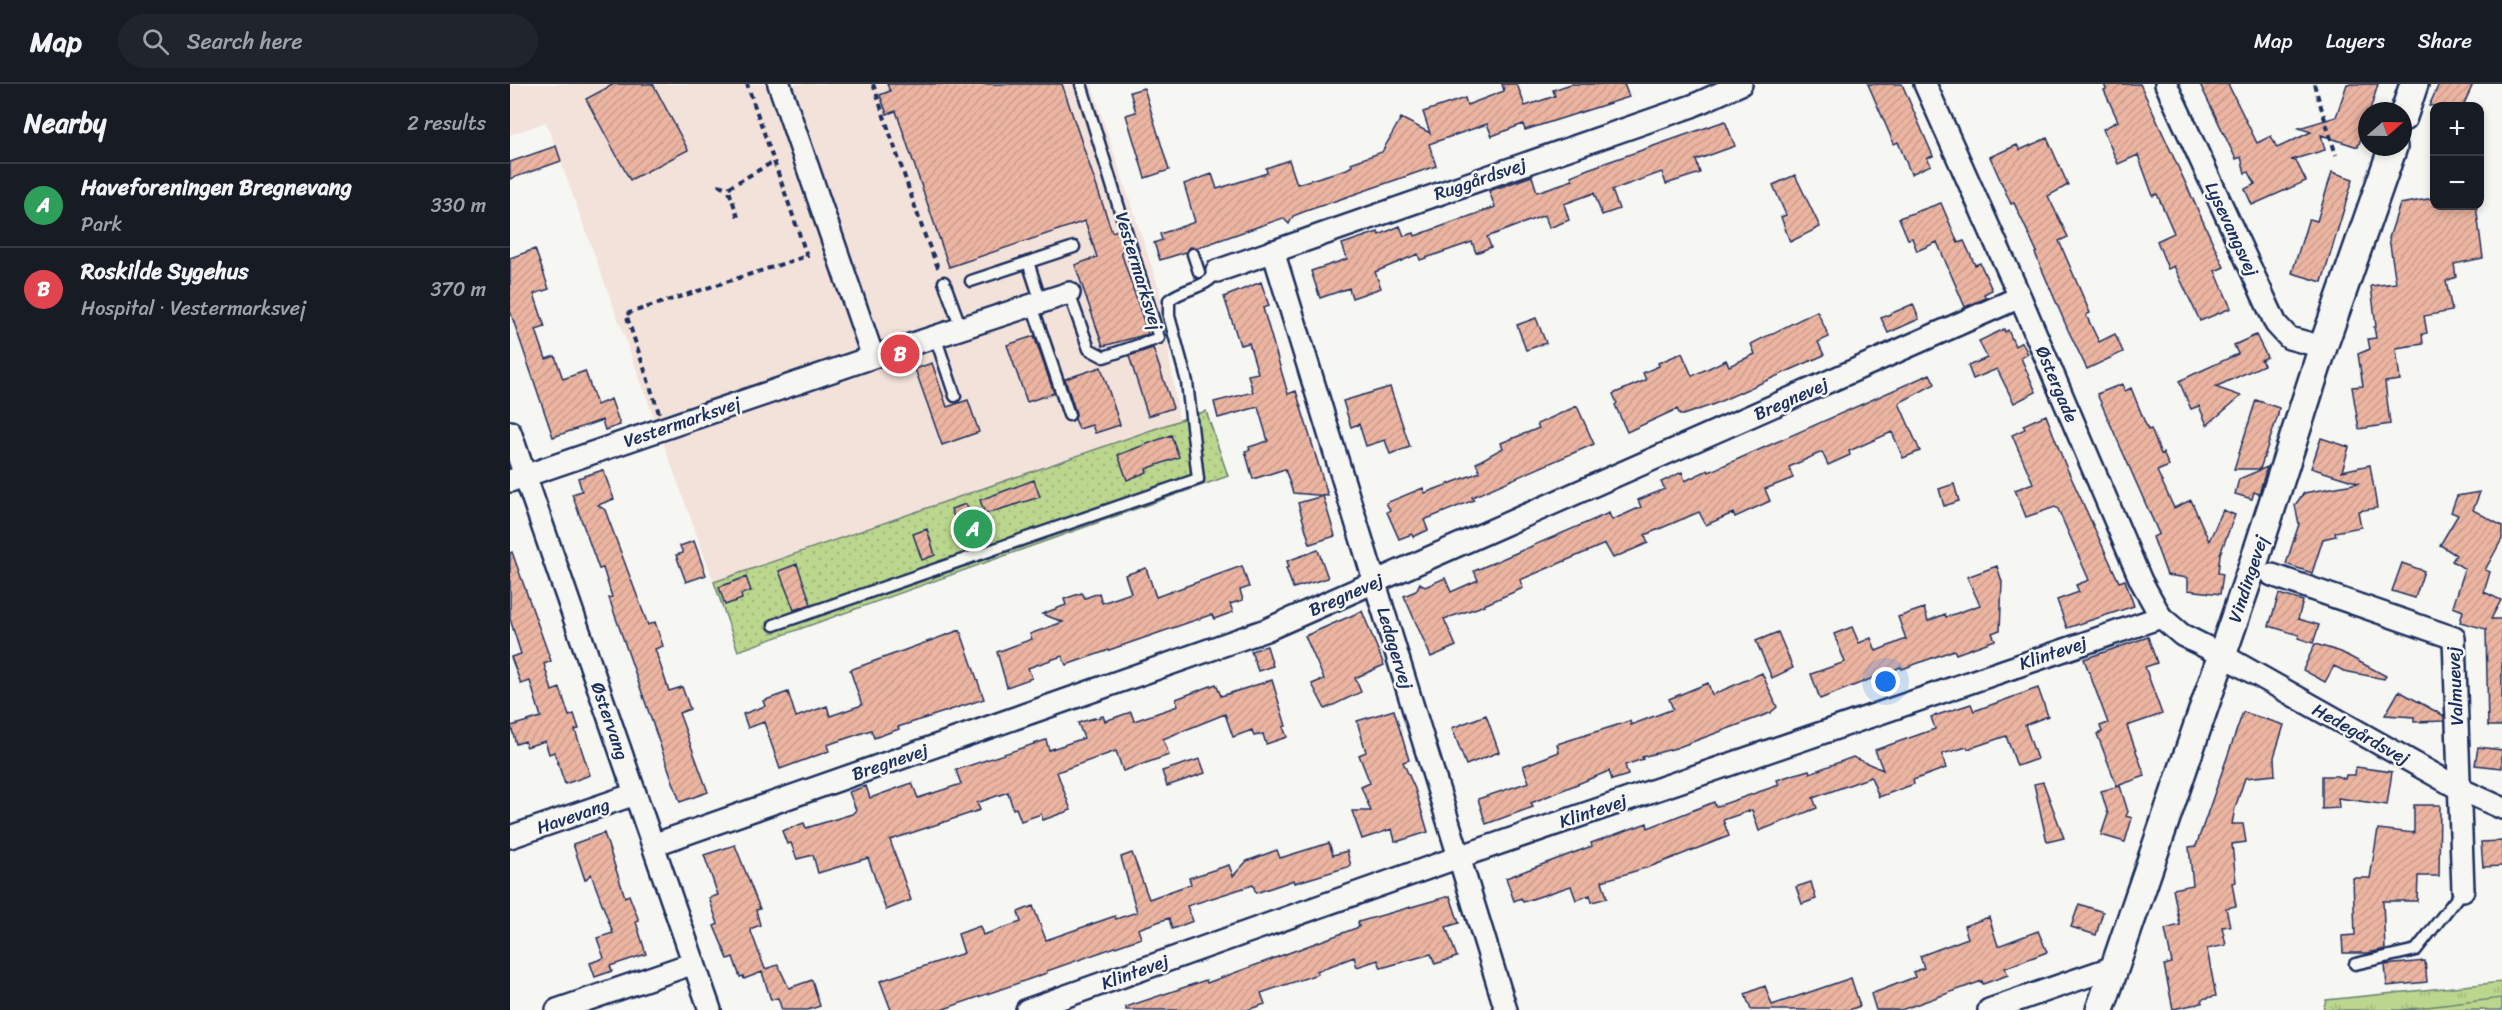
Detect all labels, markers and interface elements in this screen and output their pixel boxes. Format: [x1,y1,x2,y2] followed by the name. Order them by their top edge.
[118,14,538,68] search box
[30,17,82,66] text: Map
[187,22,303,61] text: Search here
[2254,22,2293,60] text: Map
[2326,22,2385,60] text: Layers
[2418,22,2472,60] text: Share
[139,25,172,58] icon: search
[24,100,106,146] text: Nearby
[2358,102,2412,156] north arrow
[2430,102,2484,210] map controls
[2430,102,2484,156] button: +
[407,106,486,141] text: 2 results
[1429,148,1531,210] street label: Ruggårdsvej
[2430,156,2484,210] button: −
[81,168,352,207] text: Haveforeningen Bregnevang
[2196,176,2268,282] street label: Lysevangsvej
[37,188,50,223] text: A
[431,188,486,223] text: 330 m
[81,207,122,242] text: Park
[1106,208,1172,335] street label: Vestermarksvej
[81,252,249,291] text: Roskilde Sygehus
[37,272,50,307] text: B
[430,272,486,307] text: 370 m
[81,291,306,326] text: Hospital · Vestermarksvej
[880,332,920,376] pin: B
[2026,341,2088,428] street label: Østergade
[1748,368,1834,430] street label: Bregnevej
[619,387,746,457] street label: Vestermarksvej
[954,506,992,552] pin: A
[2219,530,2277,627] street label: Vindingevej
[1303,564,1389,626] street label: Bregnevej
[1367,603,1423,693] street label: Ledagervej
[2015,626,2092,680] street label: Klintevej
[2437,645,2473,726] street label: Valmuevej
[1871,667,1900,696] your location
[582,678,638,764] street label: Østervang
[2306,694,2416,774] street label: Hedegårdsvej
[847,734,933,790] street label: Bregnevej
[1555,784,1632,838] street label: Klintevej
[532,789,614,843] street label: Havevang
[1097,945,1174,999] street label: Klintevej

